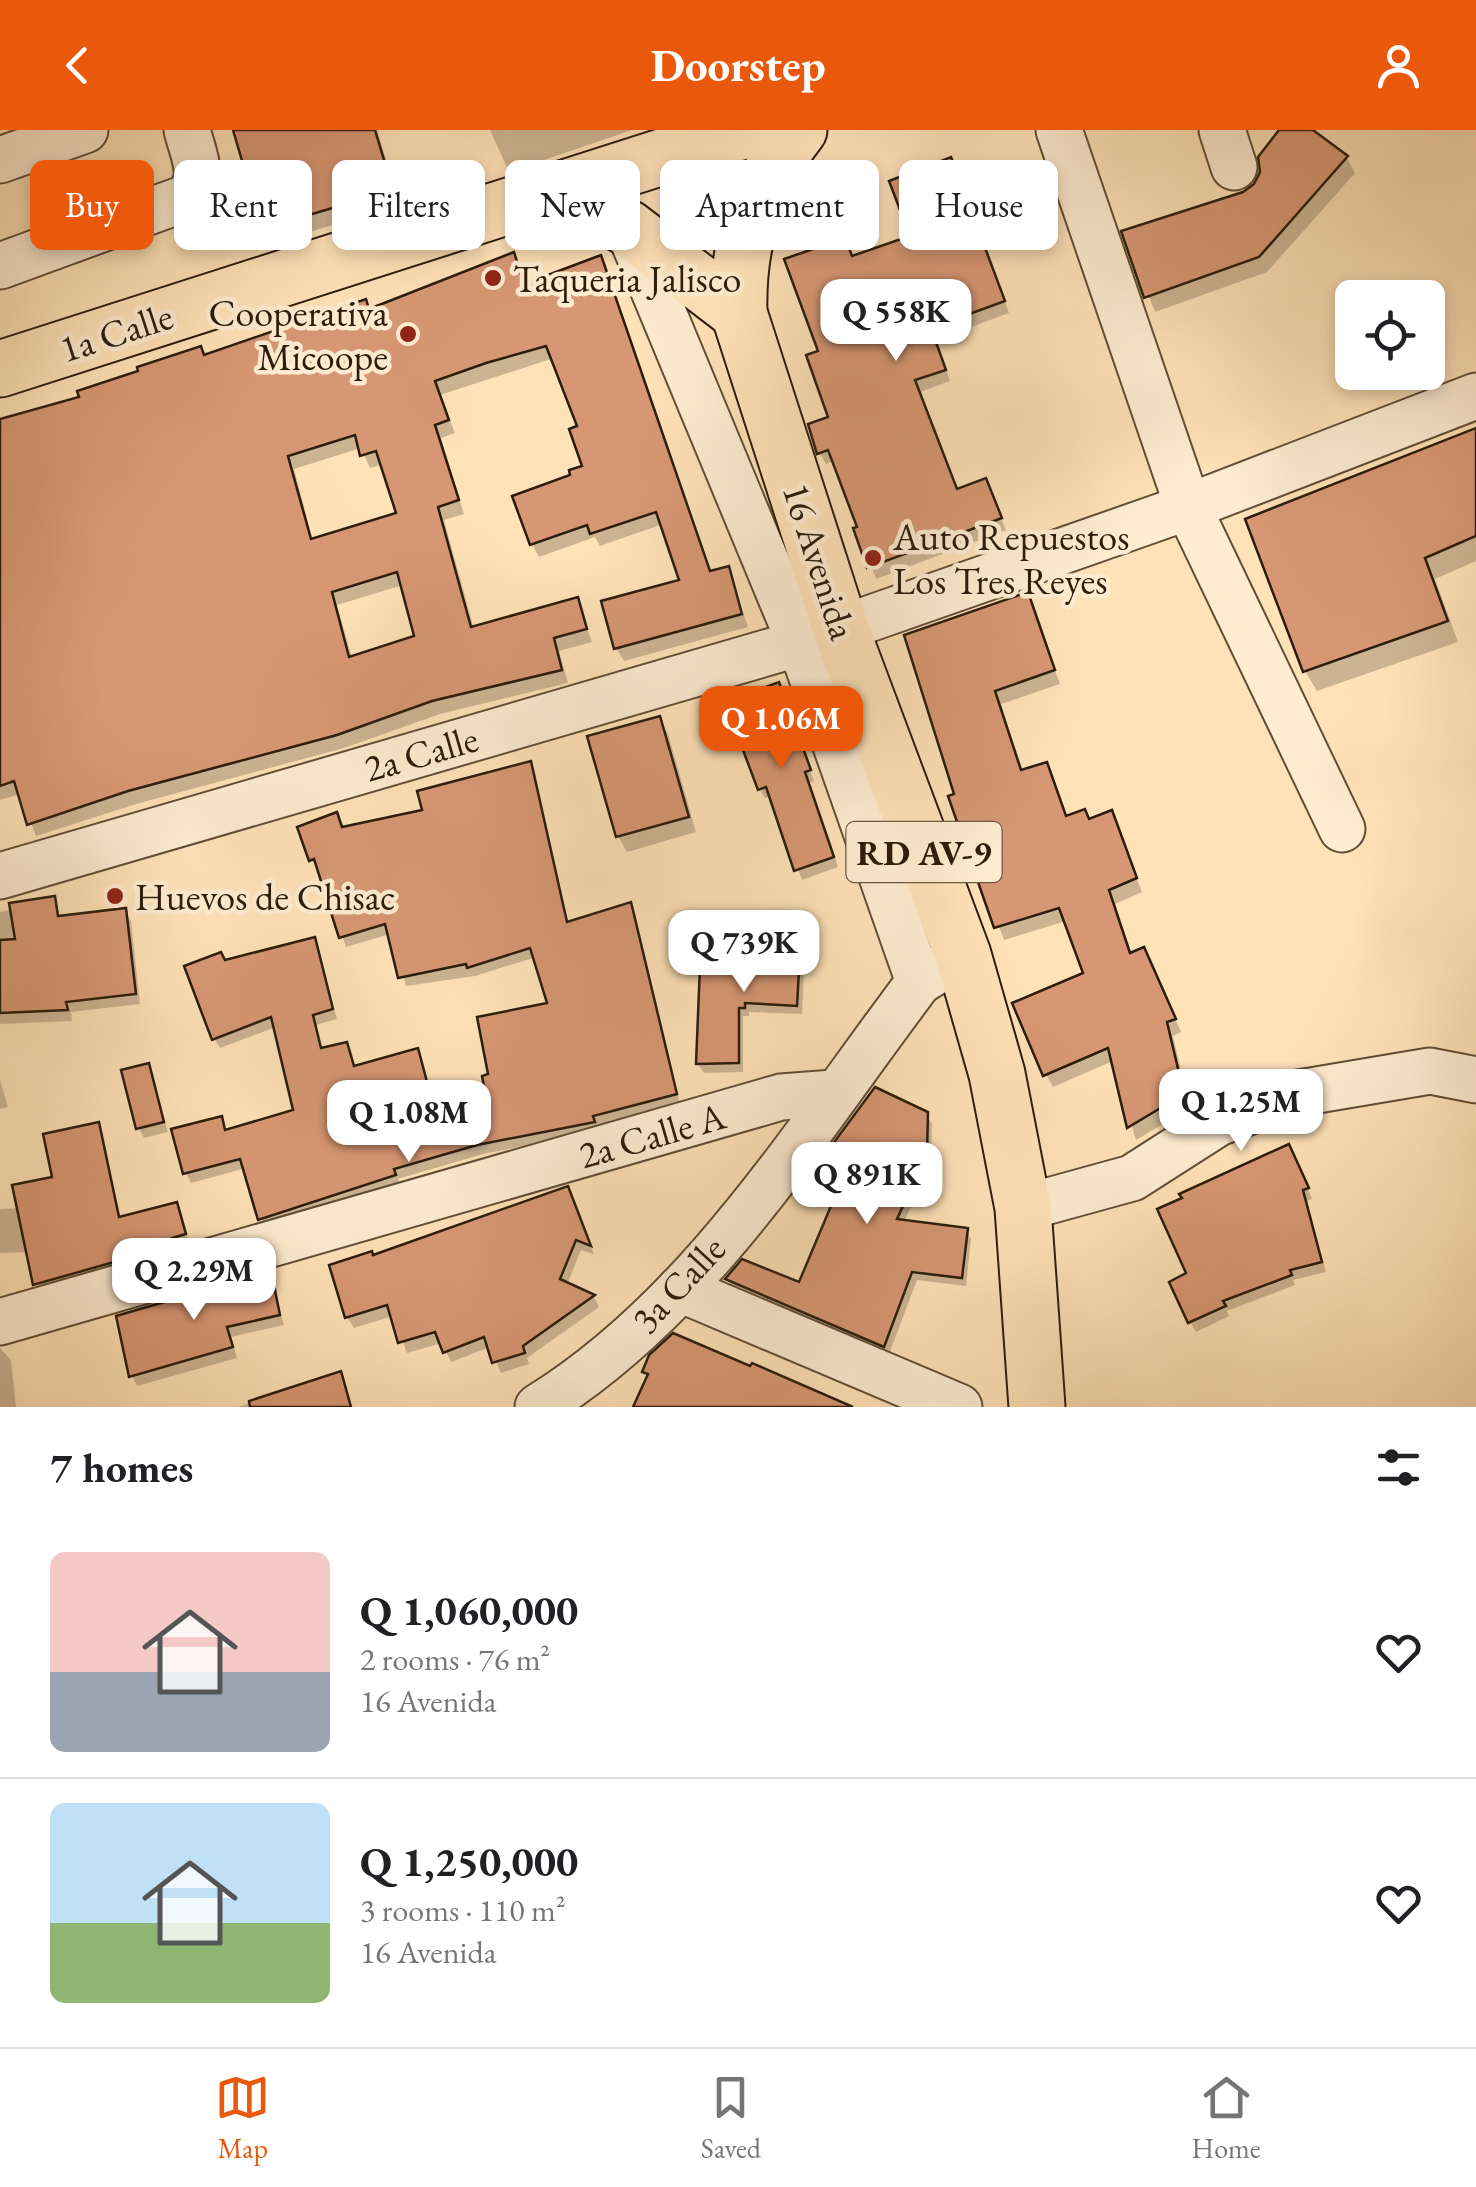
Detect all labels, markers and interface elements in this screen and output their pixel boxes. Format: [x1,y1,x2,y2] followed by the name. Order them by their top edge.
[650,36,826,94] text: Doorstep
[50,38,105,93] icon: back
[1371,38,1426,93] icon: person
[30,160,154,250] chip: Buy
[174,160,312,250] chip: Rent
[332,160,485,250] chip: Filters
[505,160,640,250] chip: New
[660,160,879,250] chip: Apartment
[899,160,1058,250] chip: House
[513,254,741,303] place label: Taqueria Jalisco
[482,267,504,289] marker: Taqueria Jalisco
[815,279,977,364] pin: Q 558K
[1335,280,1445,390] map controls
[1335,280,1445,390] button: locate
[209,288,389,381] place label: Cooperativa Micoope
[842,290,950,332] text: Q 558K
[53,291,179,373] street label: 1a Calle
[397,323,419,345] marker: Cooperativa Micoope
[772,476,869,646] street label: 16 Avenida
[892,512,1129,605] place label: Auto Repuestos Los Tres Reyes
[862,547,884,569] marker: Auto Repuestos Los Tres Reyes
[689,686,873,771] pin: Q 1.06M
[721,697,841,739] text: Q 1.06M
[358,713,484,793] street label: 2a Calle
[846,822,1002,882] road number: RD AV-9
[135,872,395,921] place label: Huevos de Chisac
[104,885,126,907] marker: Huevos de Chisac
[663,910,825,995] pin: Q 739K
[690,921,798,963] text: Q 739K
[1149,1069,1333,1154] pin: Q 1.25M
[317,1080,501,1165] pin: Q 1.08M
[1181,1080,1301,1122] text: Q 1.25M
[349,1091,469,1133] text: Q 1.08M
[573,1091,732,1179] street label: 2a Calle A
[786,1142,948,1227] pin: Q 891K
[813,1153,921,1195] text: Q 891K
[620,1225,736,1343] street label: 3a Calle
[102,1238,286,1323] pin: Q 2.29M
[134,1249,254,1291] text: Q 2.29M
[50,1440,193,1495] text: 7 homes
[1371,1440,1426,1495] icon: filters
[360,1583,578,1638] text: Q 1,060,000
[130,1592,250,1712] icon: home
[1371,1625,1426,1680] icon: heart
[360,1638,550,1680] text: 2 rooms · 76 m²
[360,1680,496,1722] text: 16 Avenida
[360,1834,578,1889] text: Q 1,250,000
[130,1843,250,1963] icon: home
[1371,1876,1426,1931] icon: heart
[360,1889,566,1931] text: 3 rooms · 110 m²
[360,1931,496,1973] text: 16 Avenida
[215,2070,270,2166] tab: Map
[701,2070,761,2166] tab: Saved
[1191,2070,1261,2166] tab: Home

